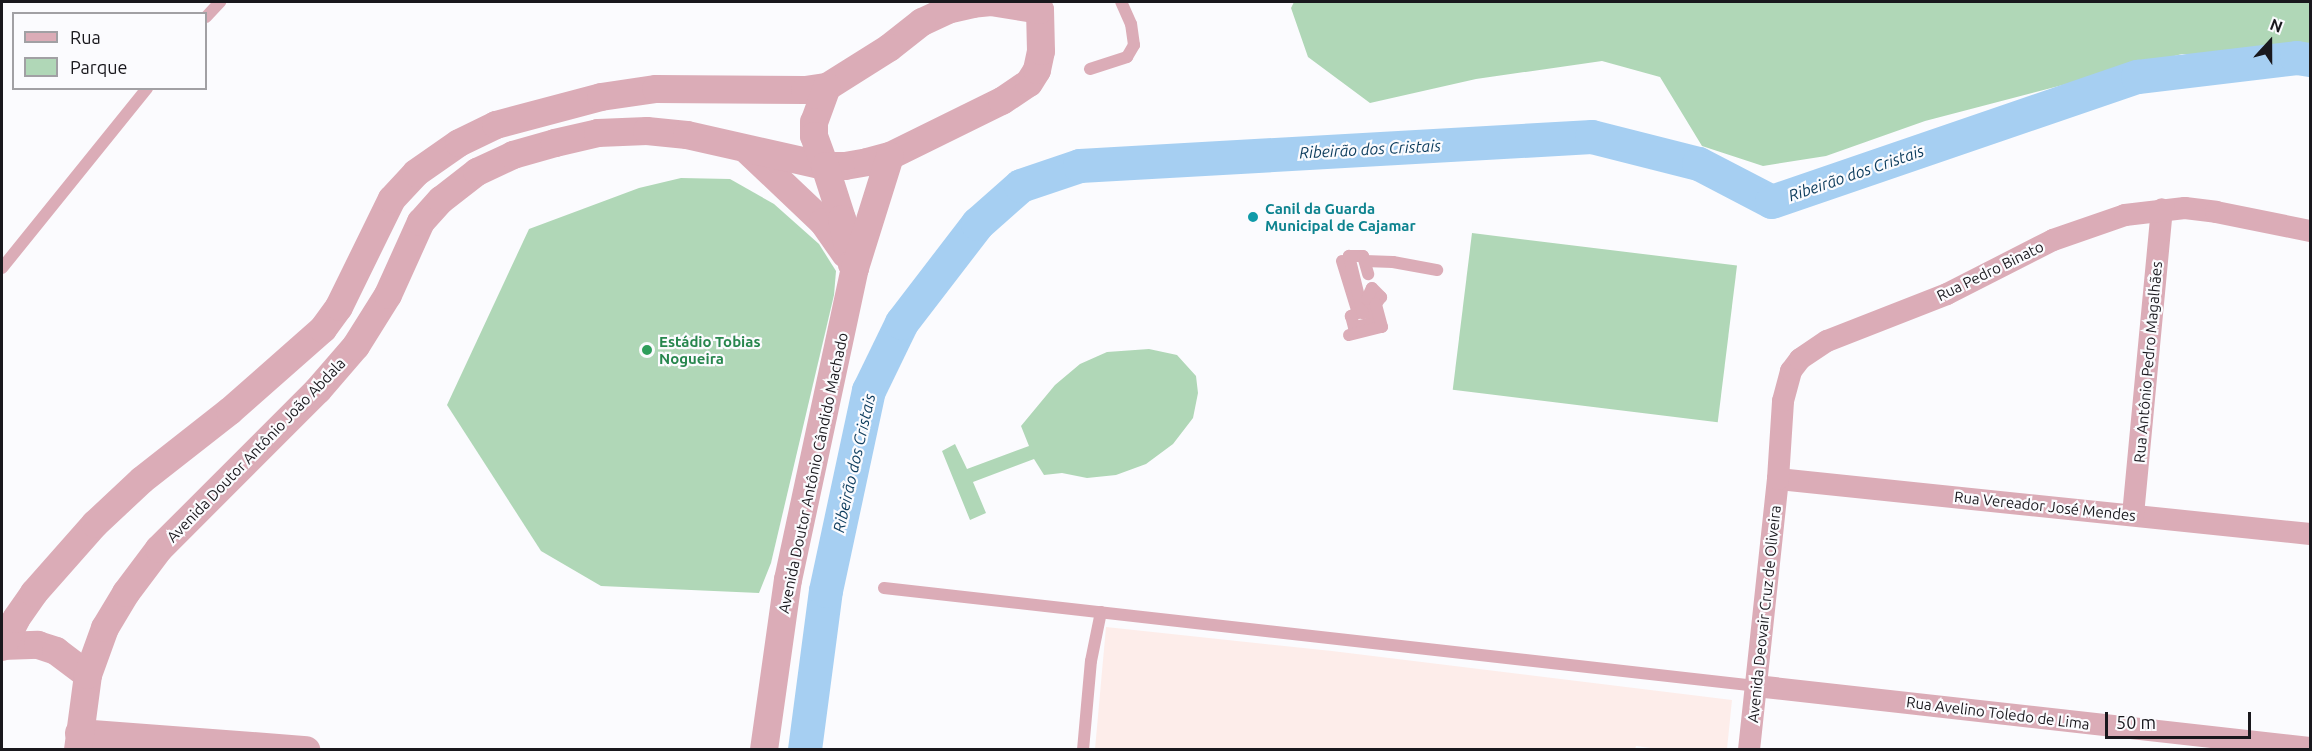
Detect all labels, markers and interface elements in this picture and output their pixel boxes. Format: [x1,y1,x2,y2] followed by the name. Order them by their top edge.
[12,12,207,90] legend
[2240,12,2300,72] north arrow
[2268,15,2285,36] text: N
[70,27,101,47] text: Rua
[70,57,127,77] text: Parque
[1299,136,1441,162] water label: Ribeirão dos Cristais
[1786,141,1926,205] water label: Ribeirão dos Cristais
[1265,199,1416,234] place label: Canil da Guarda Municipal de Cajamar
[1246,210,1260,224] marker: Canil da Guarda Municipal de Cajamar
[1934,237,2046,305] street label: Rua Pedro Binato
[2130,261,2166,463] street label: Rua Antônio Pedro Magalhães
[774,331,852,615] street label: Avenida Doutor Antônio Cândido Machado
[659,332,761,367] place label: Estádio Tobias Nogueira
[640,343,654,357] marker: Estádio Tobias Nogueira
[163,354,349,546] street label: Avenida Doutor Antônio João Abdala
[829,392,879,534] water label: Ribeirão dos Cristais
[1953,488,2137,524] street label: Rua Vereador José Mendes
[1744,504,1784,724] street label: Avenida Deovair Cruz de Oliveira
[1905,693,2091,733] street label: Rua Avelino Toledo de Lima
[2108,700,2254,738] scale bar
[2116,712,2156,732] text: 50 m

